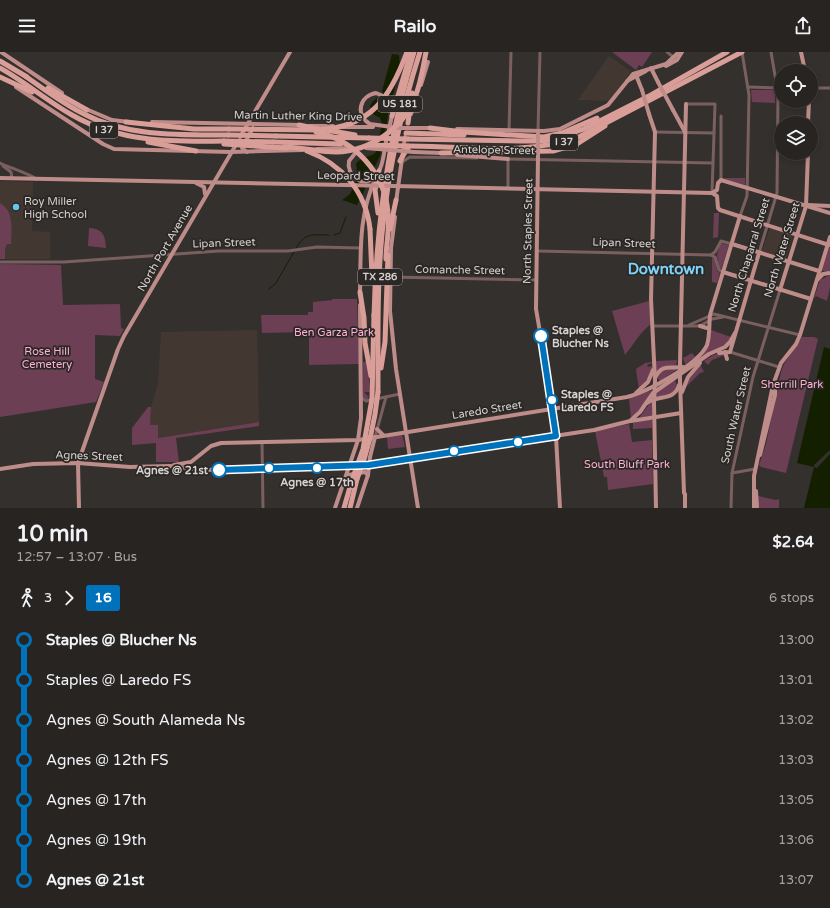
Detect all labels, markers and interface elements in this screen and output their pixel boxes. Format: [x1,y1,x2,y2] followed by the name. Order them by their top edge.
[16,15,38,37] icon: menu
[394,15,436,37] text: Railo
[792,15,814,37] icon: share
[774,64,818,160] map controls
[774,64,818,108] button: locate
[378,96,422,112] road number: US 181
[234,108,362,124] street label: Martin Luther King Drive
[774,116,818,160] button: layers
[90,122,118,138] road number: I 37
[550,134,578,150] road number: I 37
[453,143,535,157] street label: Antelope Street
[317,169,395,183] street label: Leopard Street
[521,178,535,284] street label: North Staples Street
[24,195,87,221] place label: Roy Miller High School
[725,196,773,314] street label: North Chaparral Street
[761,201,803,299] street label: North Water Street
[11,202,21,212] marker: Roy Miller High School
[135,202,195,294] street label: North Port Avenue
[192,235,256,251] street label: Lipan Street
[592,235,656,251] street label: Lipan Street
[628,260,704,278] district label: Downtown
[415,263,505,277] street label: Comanche Street
[358,269,402,285] road number: TX 286
[552,324,610,350] place label: Staples @ Blucher Ns
[294,326,374,339] park label: Ben Garza Park
[533,328,549,344] marker: Staples @ Blucher Ns
[22,345,72,371] park label: Rose Hill Cemetery
[718,365,754,465] street label: South Water Street
[761,378,823,391] park label: Sherrill Park
[561,388,614,414] place label: Staples @ Laredo FS
[546,394,558,406] marker: Staples @ Laredo FS
[451,398,523,422] street label: Laredo Street
[512,436,524,448] unlabelled marker
[448,445,460,457] unlabelled marker
[55,448,123,464] street label: Agnes Street
[584,458,670,471] park label: South Bluff Park
[211,462,227,478] marker: Agnes @ 21st
[263,462,275,474] unlabelled marker
[311,462,323,474] marker: Agnes @ 17th
[136,464,209,478] place label: Agnes @ 21st
[280,476,354,490] place label: Agnes @ 17th
[16,521,88,547] text: 10 min
[773,533,814,551] text: $2.64
[16,549,137,565] text: 12:57 – 13:07 · Bus
[16,587,38,609] icon: walk
[58,587,80,609] icon: forward
[94,589,112,606] text: 16
[44,590,52,606] text: 3
[769,590,814,606] text: 6 stops
[46,631,197,649] text: Staples @ Blucher Ns
[778,632,814,648] text: 13:00
[46,671,191,689] text: Staples @ Laredo FS
[778,672,814,688] text: 13:01
[46,711,245,729] text: Agnes @ South Alameda Ns
[778,712,814,728] text: 13:02
[46,751,169,769] text: Agnes @ 12th FS
[778,752,814,768] text: 13:03
[46,791,146,809] text: Agnes @ 17th
[778,792,814,808] text: 13:05
[46,831,146,849] text: Agnes @ 19th
[778,832,814,848] text: 13:06
[46,871,144,889] text: Agnes @ 21st
[778,872,814,888] text: 13:07

